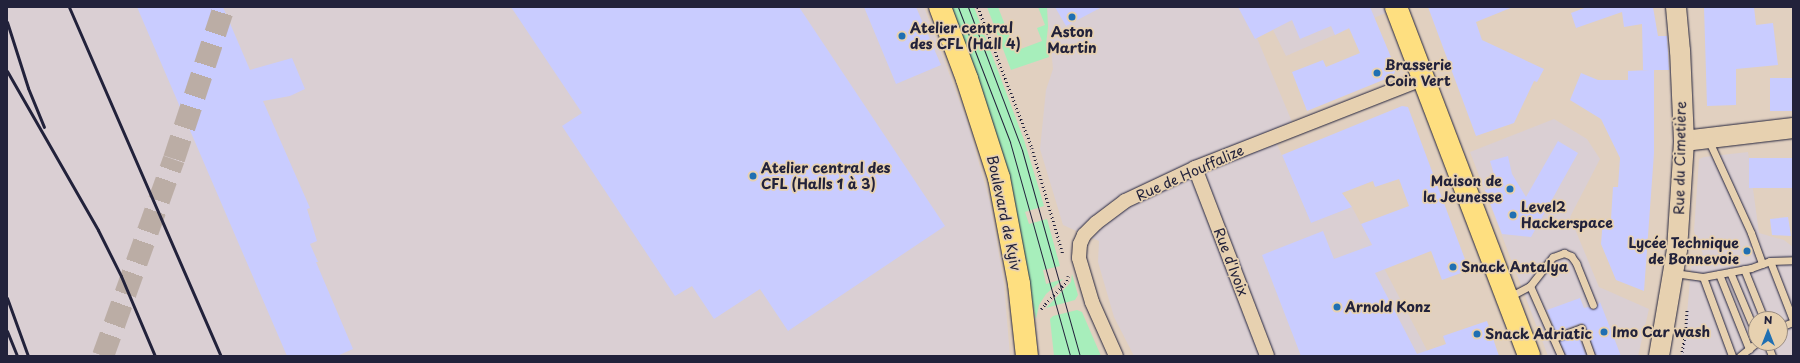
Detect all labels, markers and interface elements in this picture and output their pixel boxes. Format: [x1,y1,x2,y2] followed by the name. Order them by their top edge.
[1067,12,1077,22] marker: Aston Martin
[910,20,1022,52] place label: Atelier central des CFL (Hall 4)
[1047,24,1097,56] place label: Aston Martin
[897,31,907,41] marker: Atelier central des CFL (Hall 4)
[1385,57,1452,90] place label: Brasserie Coin Vert
[1372,68,1382,78] marker: Brasserie Coin Vert
[1671,100,1689,216] street label: Rue du Cimetière
[1132,141,1248,205] street label: Rue de Houffalize
[983,153,1025,273] street label: Boulevard de Kyiv
[761,160,893,192] place label: Atelier central des CFL (Halls 1 à 3)
[748,171,758,181] marker: Atelier central des CFL (Halls 1 à 3)
[1423,173,1502,206] place label: Maison de la Jeunesse
[1505,184,1515,194] marker: Maison de la Jeunesse
[1521,199,1613,232] place label: Level2 Hackerspace
[1508,210,1518,220] marker: Level2 Hackerspace
[1210,225,1252,299] street label: Rue d'Ivoix
[1627,235,1739,268] place label: Lycée Technique de Bonnevoie
[1742,246,1752,256] marker: Lycée Technique de Bonnevoie
[1461,259,1568,275] place label: Snack Antalya
[1448,262,1458,272] marker: Snack Antalya
[1345,299,1431,315] place label: Arnold Konz
[1332,302,1342,312] marker: Arnold Konz
[1748,311,1788,351] north arrow
[1764,311,1772,328] text: N
[1612,324,1710,340] place label: Imo Car wash
[1485,326,1593,342] place label: Snack Adriatic
[1599,327,1609,337] marker: Imo Car wash
[1472,329,1482,339] marker: Snack Adriatic

